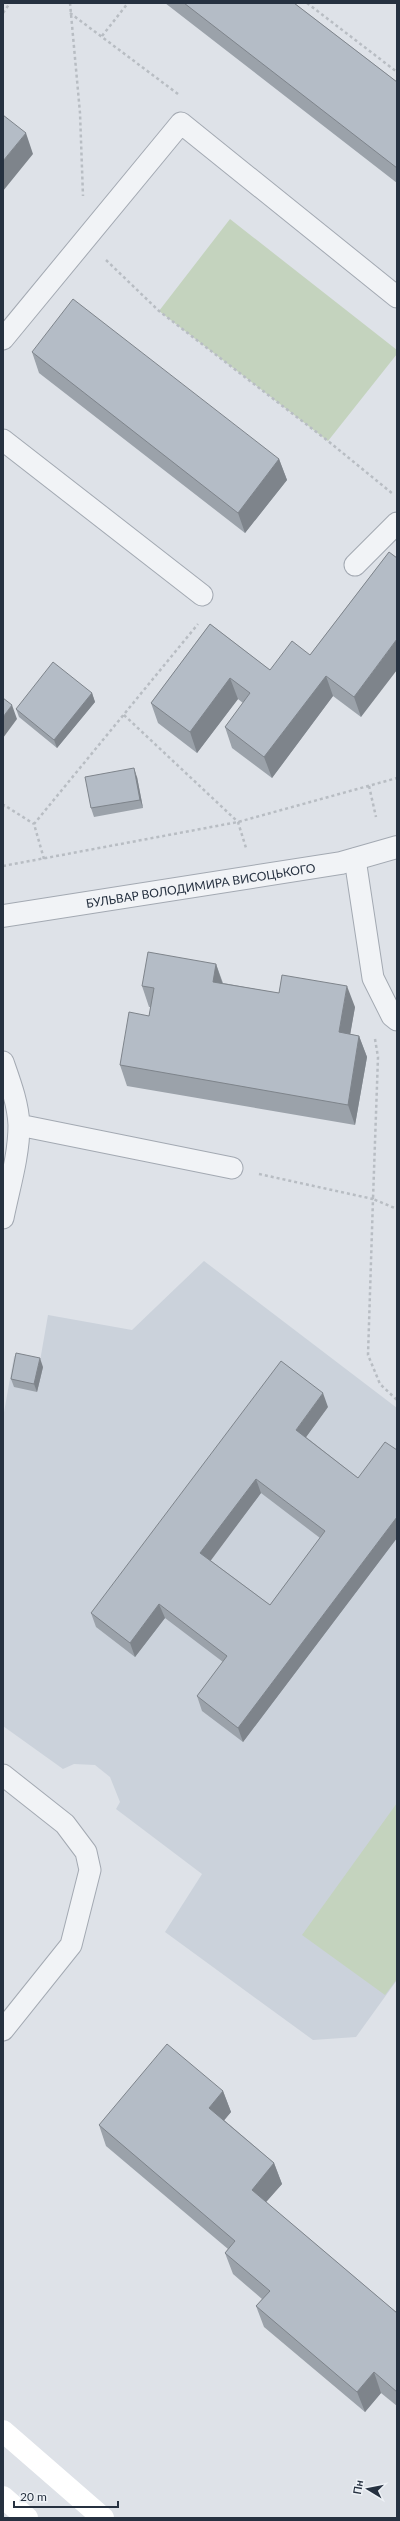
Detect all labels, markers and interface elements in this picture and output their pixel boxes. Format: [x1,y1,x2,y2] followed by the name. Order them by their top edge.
[85,860,317,910] street label: БУЛЬВАР ВОЛОДИМИРА ВИСОЦЬКОГО
[348,2469,388,2509] north arrow
[350,2479,365,2495] text: Пн
[14,2483,118,2509] scale bar
[20,2489,47,2504] text: 20 m

